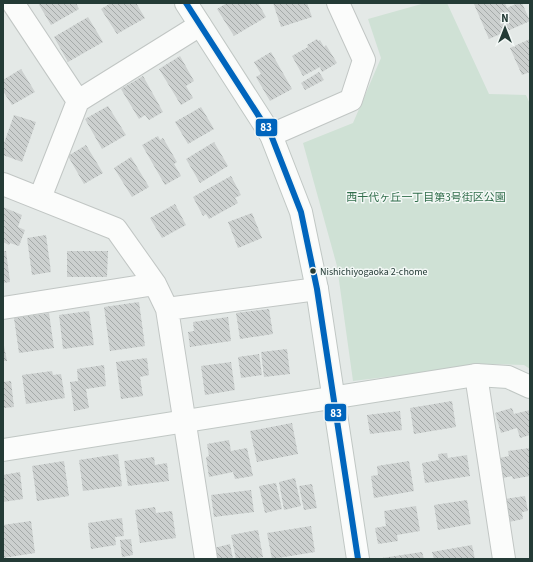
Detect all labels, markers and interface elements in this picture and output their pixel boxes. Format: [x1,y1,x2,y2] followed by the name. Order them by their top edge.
[485,8,525,48] north arrow
[501,11,509,26] text: N
[255,118,278,137] line badge: 83
[260,120,272,135] text: 83
[346,190,506,205] park label: 西千代ヶ丘一丁目第3号街区公園
[320,265,428,279] place label: Nishichiyogaoka 2-chome
[308,266,318,276] marker: Nishichiyogaoka 2-chome
[324,403,347,422] line badge: 83
[330,406,342,421] text: 83

